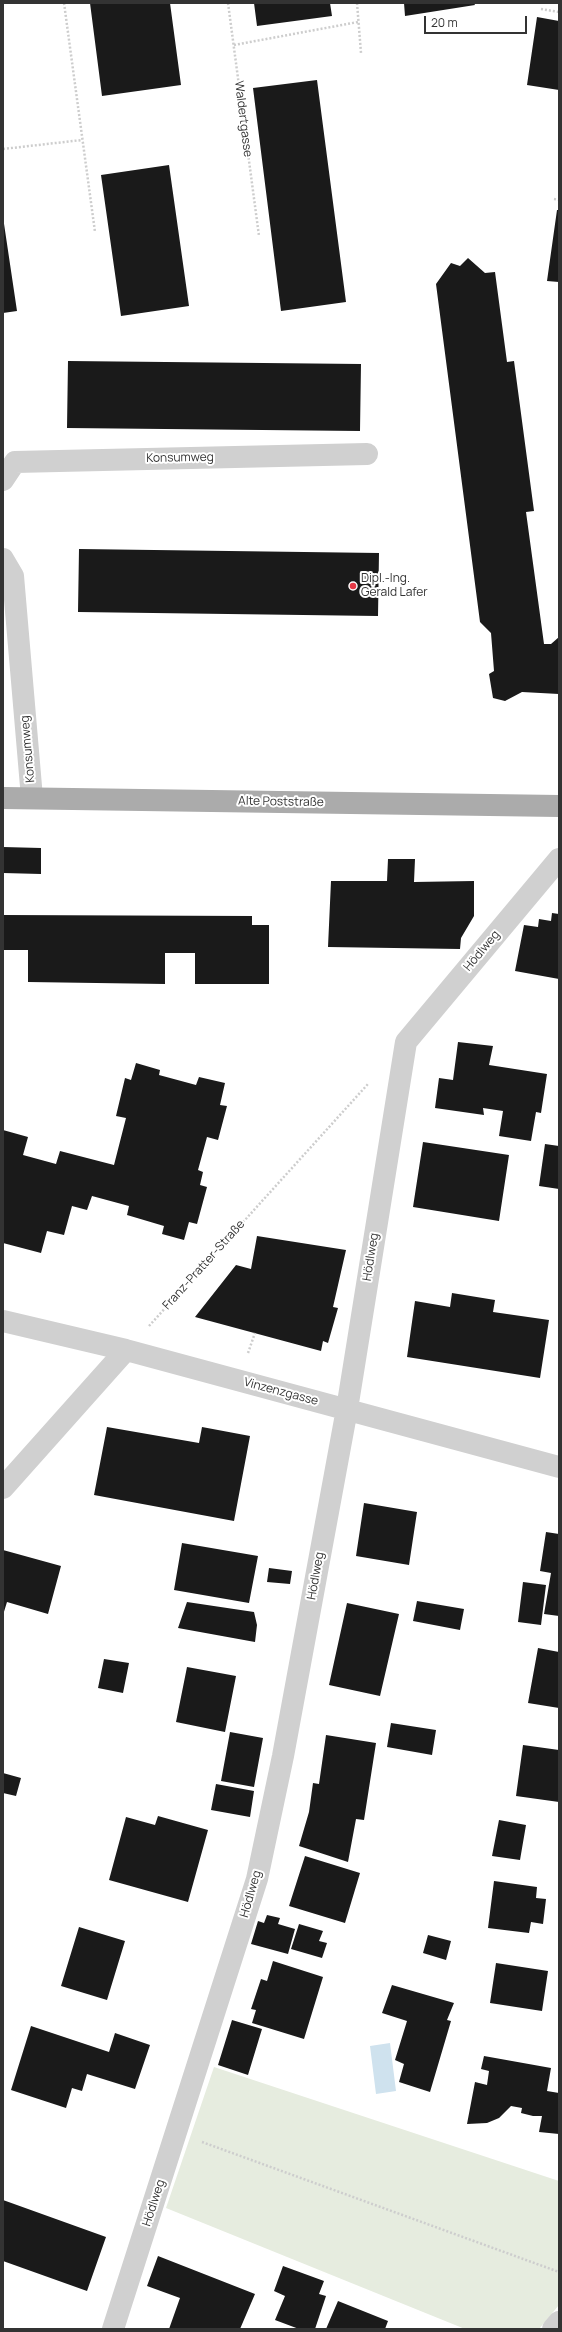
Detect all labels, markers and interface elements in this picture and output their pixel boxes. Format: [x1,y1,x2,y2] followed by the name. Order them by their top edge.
[426,8,529,34] scale bar
[431,14,458,31] text: 20 m
[231,80,255,158] street label: Waldertgasse
[146,450,214,466] street label: Konsumweg
[361,572,428,600] place label: Dipl.-Ing. Gerald Lafer
[348,581,358,591] marker: Dipl.-Ing. Gerald Lafer
[18,715,38,783] street label: Konsumweg
[238,794,324,810] street label: Alte Poststraße
[461,928,503,974] street label: Hödlweg
[160,1217,248,1313] street label: Franz-Pratter-Straße
[360,1232,382,1282] street label: Hödlweg
[242,1375,320,1409] street label: Vinzenzgasse
[305,1551,327,1601] street label: Hödlweg
[237,1869,265,1919] street label: Hödlweg
[140,2178,168,2228] street label: Hödlweg

